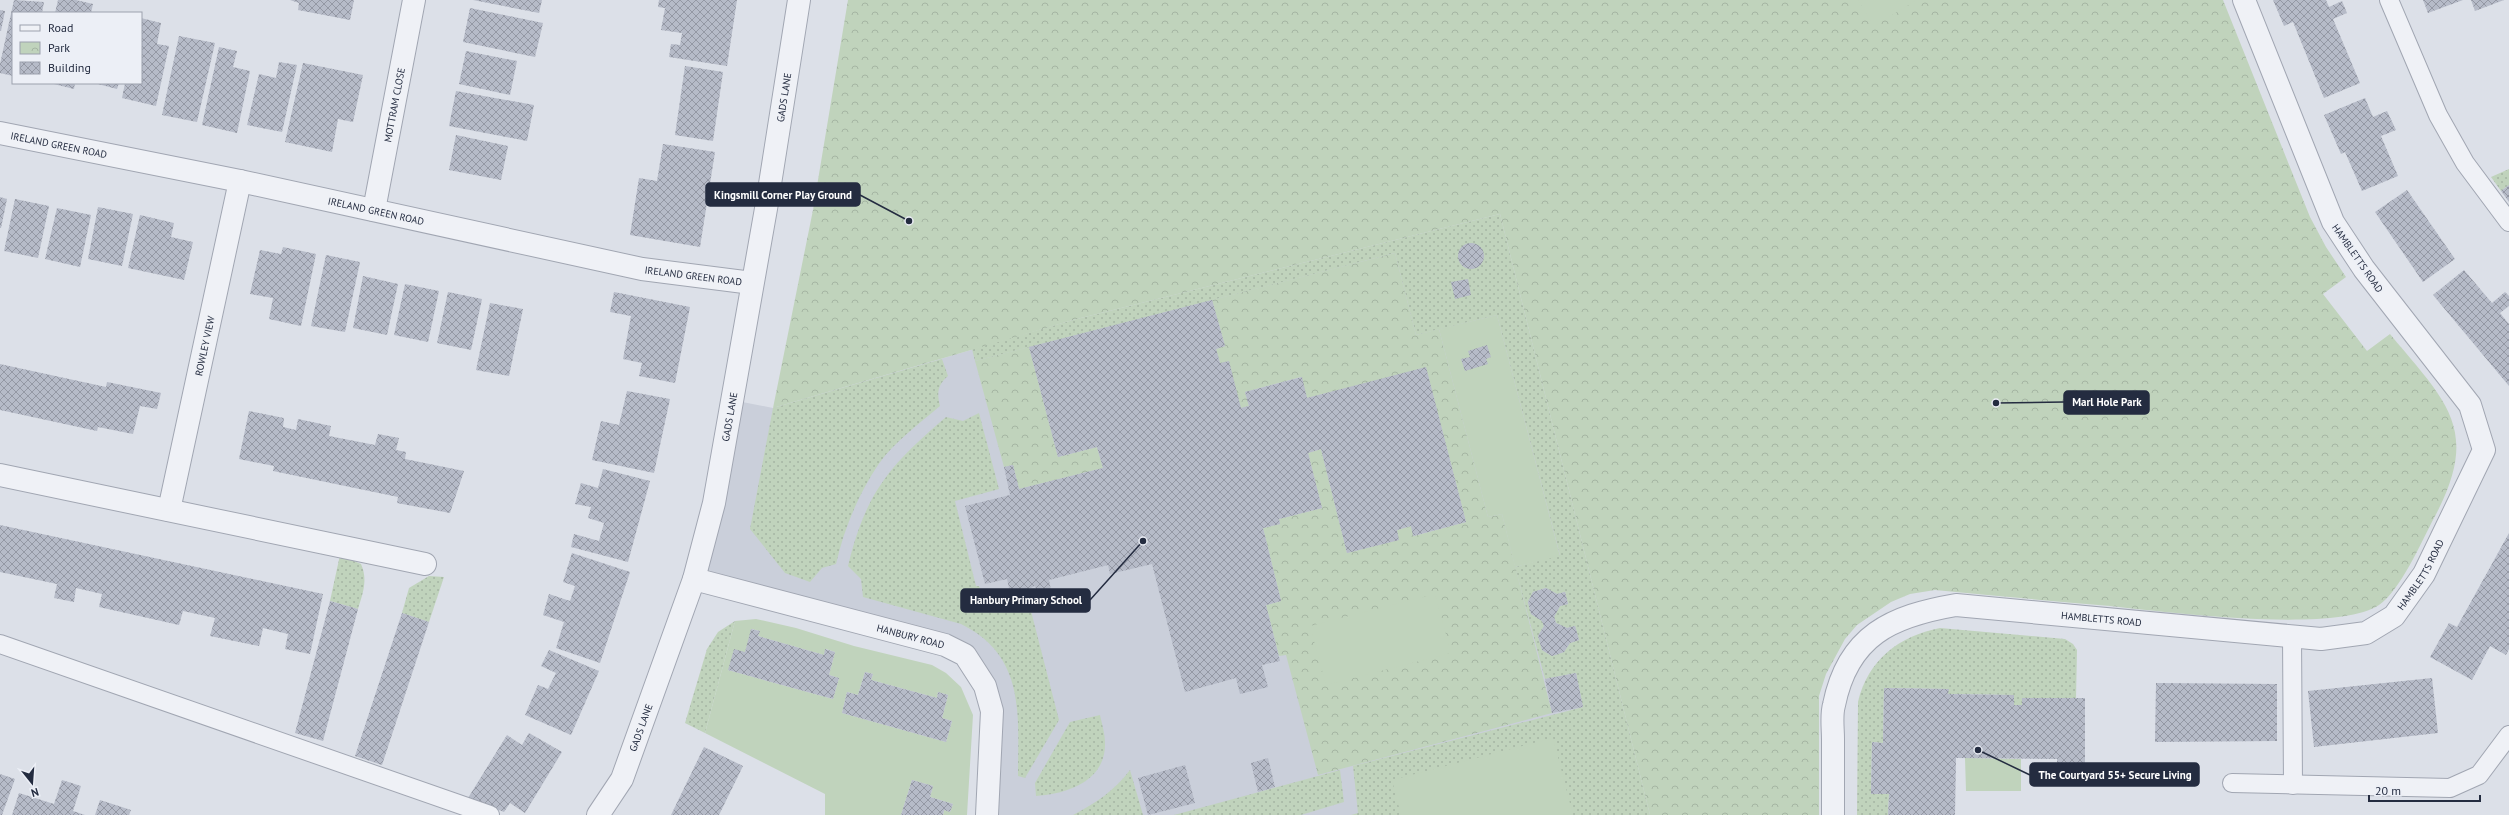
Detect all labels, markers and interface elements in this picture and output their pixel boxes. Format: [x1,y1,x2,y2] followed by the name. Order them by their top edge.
[12,12,142,84] legend
[48,20,73,35] text: Road
[48,40,70,55] text: Park
[48,60,91,75] text: Building
[381,67,408,143] street label: MOTTRAM CLOSE
[774,72,794,123] street label: GADS LANE
[9,129,108,161] street label: IRELAND GREEN ROAD
[706,183,860,206] callout: Kingsmill Corner Play Ground
[714,188,852,202] text: Kingsmill Corner Play Ground
[327,194,425,228] street label: IRELAND GREEN ROAD
[2329,222,2386,295] street label: HAMBLETTS ROAD
[644,263,743,289] street label: IRELAND GREEN ROAD
[192,314,218,377] street label: ROWLEY VIEW
[719,391,740,442] street label: GADS LANE
[2064,391,2149,414] callout: Marl Hole Park
[2072,395,2142,409] text: Marl Hole Park
[2394,537,2447,613] street label: HAMBLETTS ROAD
[961,589,1090,612] callout: Hanbury Primary School
[970,593,1083,607] text: Hanbury Primary School
[2061,609,2142,629] street label: HAMBLETTS ROAD
[875,621,946,652] street label: HANBURY ROAD
[626,702,656,753] street label: GADS LANE
[12,763,52,803] north arrow
[2030,763,2199,786] callout: The Courtyard 55+ Secure Living
[2038,768,2192,782] text: The Courtyard 55+ Secure Living
[2369,777,2480,803] scale bar
[2375,783,2401,798] text: 20 m
[29,785,40,800] text: N

